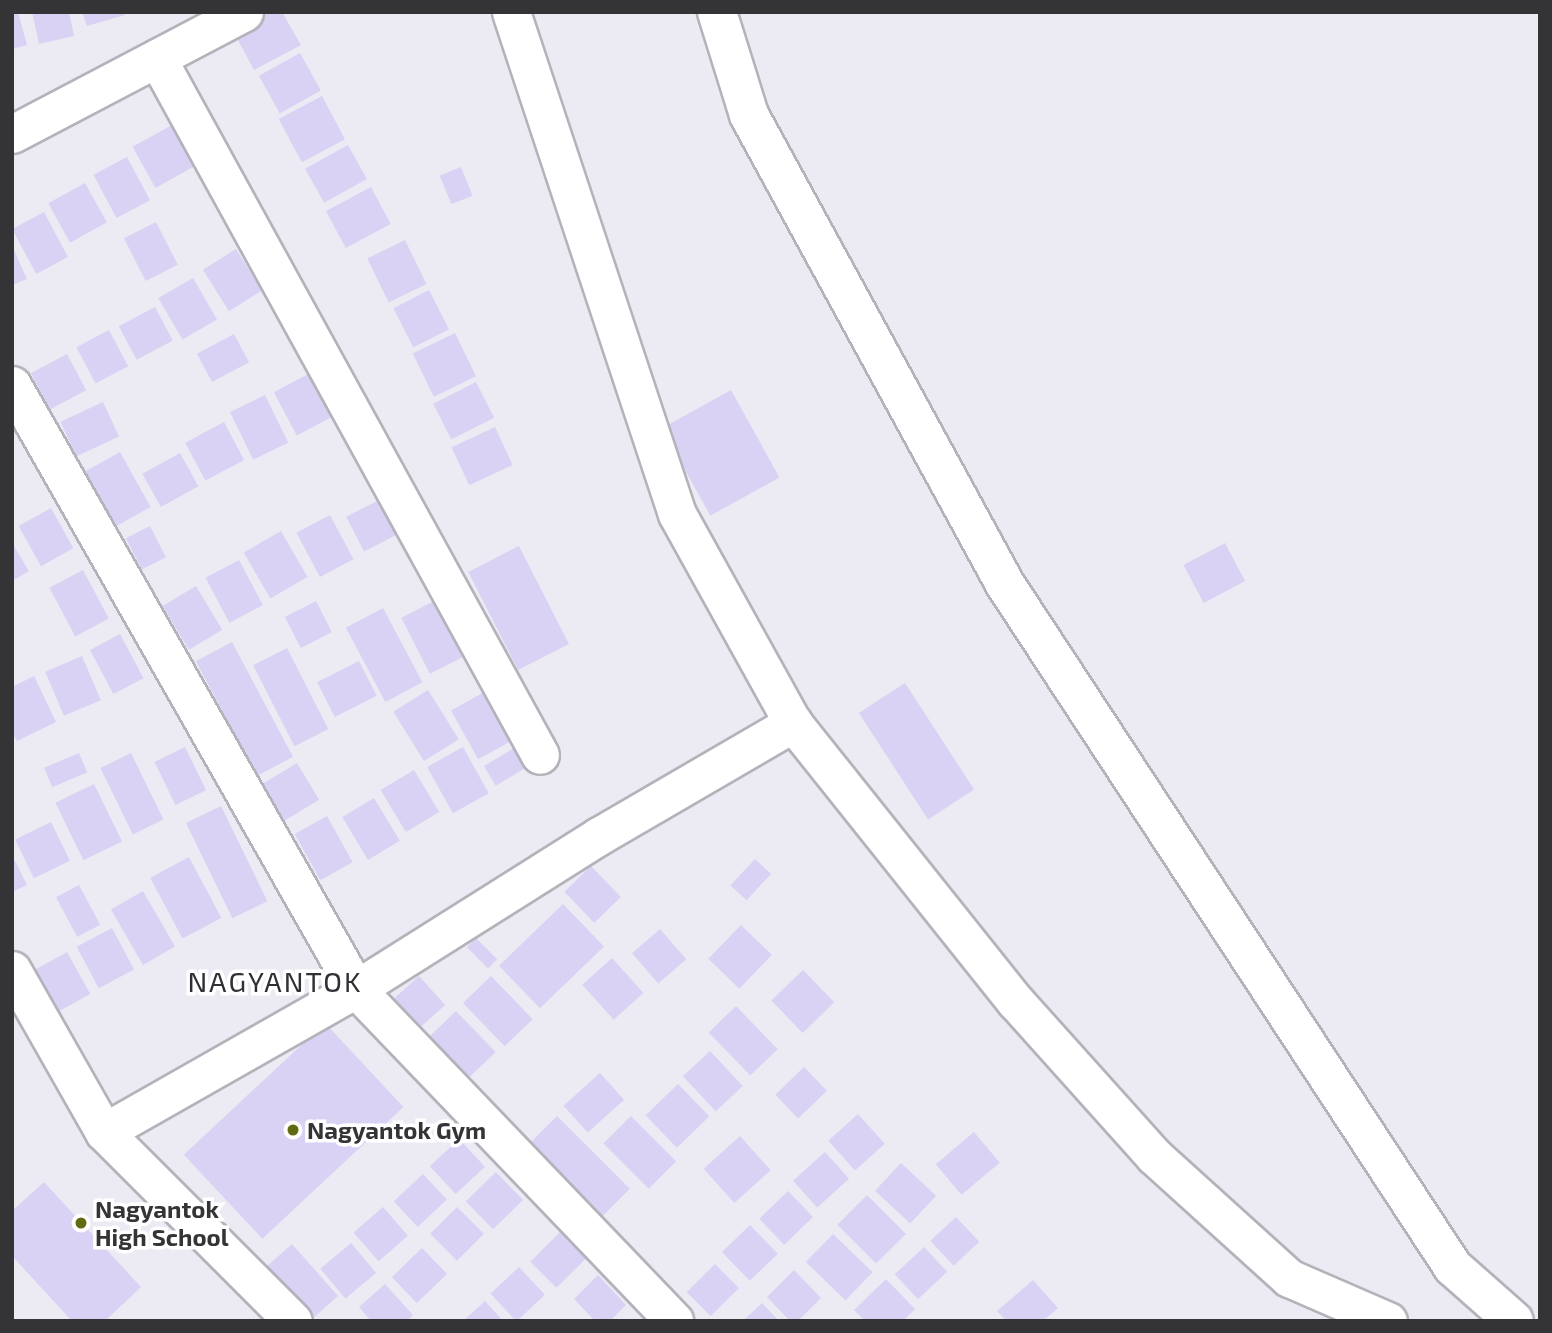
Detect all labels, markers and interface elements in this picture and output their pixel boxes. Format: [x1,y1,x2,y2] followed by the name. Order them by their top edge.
[189,964,361,998] district label: NAGYANTOK
[307,1116,486,1144] place label: Nagyantok Gym
[285,1122,301,1138] marker: Nagyantok Gym
[95,1195,229,1251] place label: Nagyantok High School
[73,1215,89,1231] marker: Nagyantok High School

